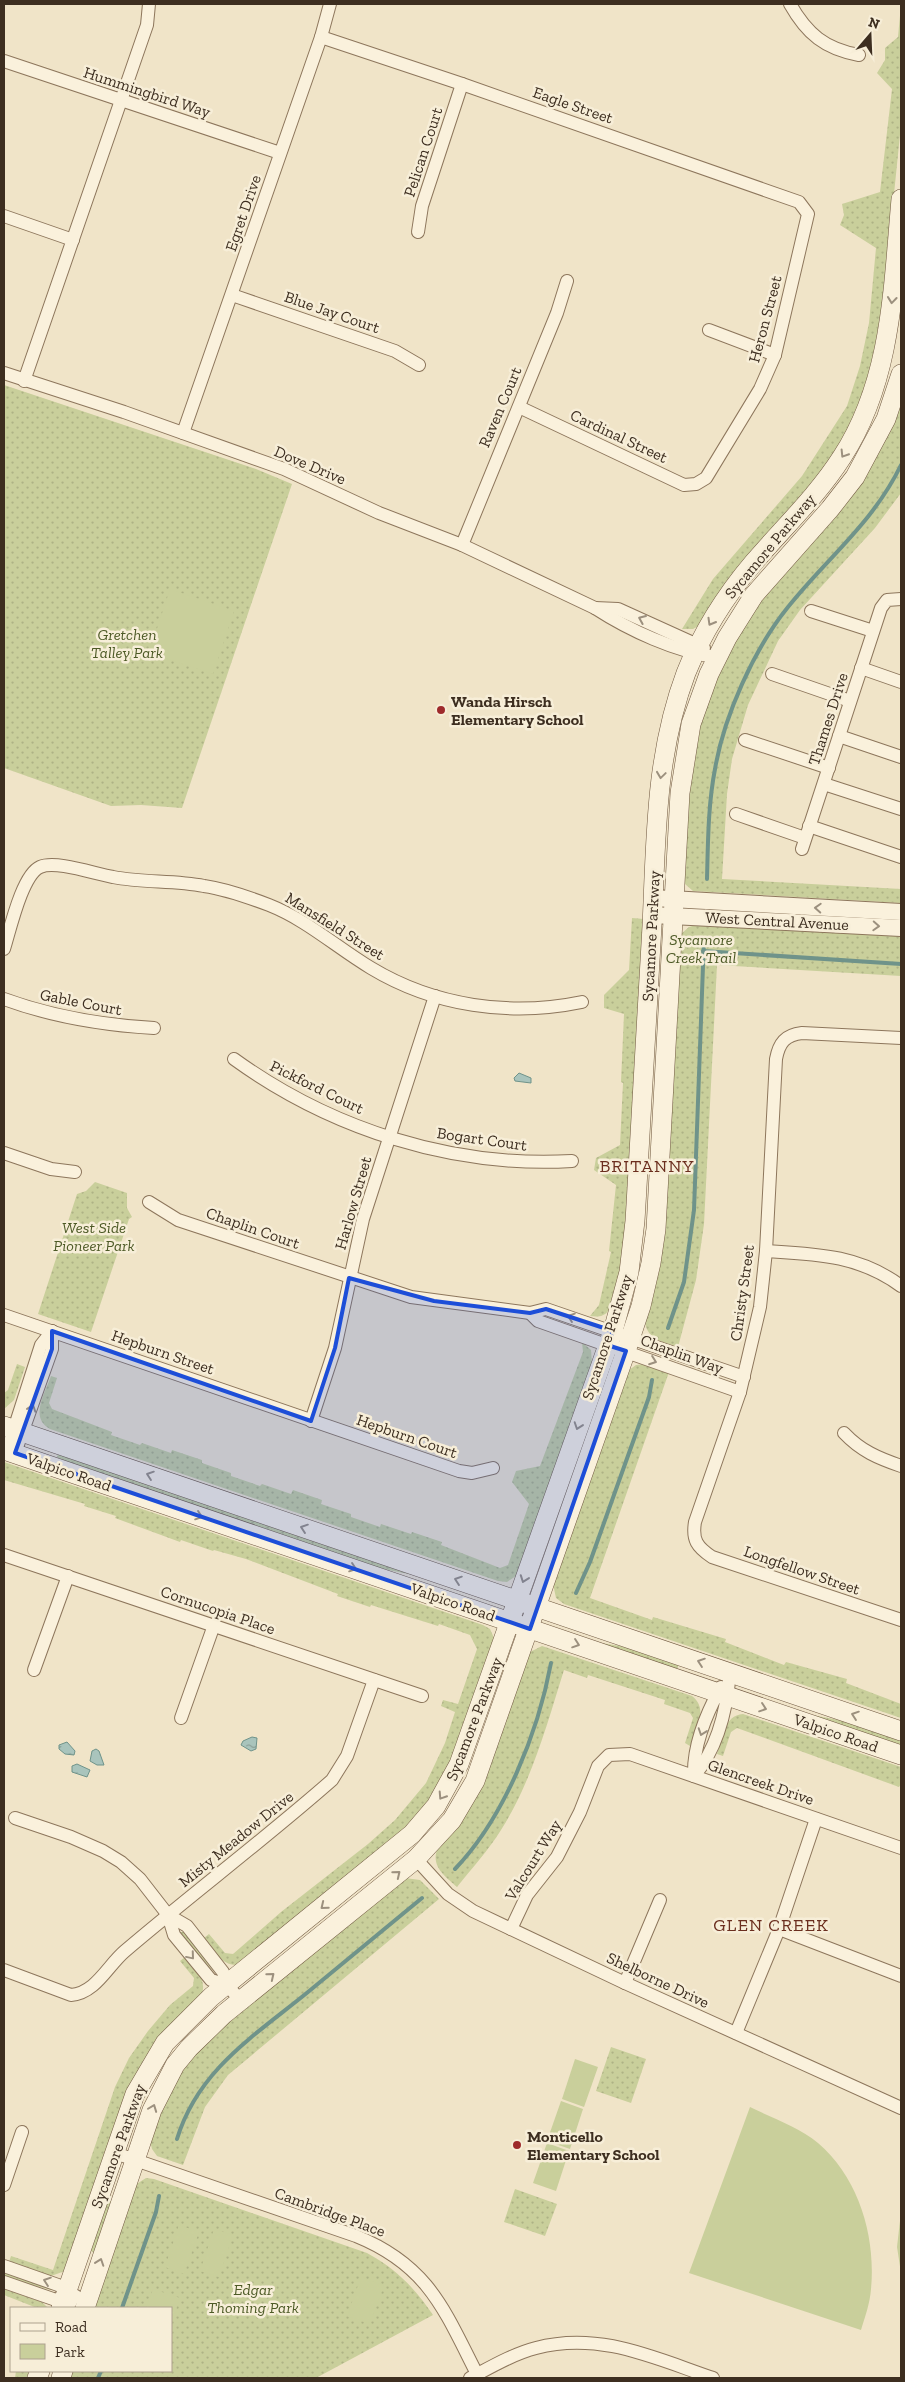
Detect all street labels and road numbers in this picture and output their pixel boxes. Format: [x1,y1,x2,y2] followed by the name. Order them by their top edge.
[81,63,214,122] street label: Hummingbird Way
[530,82,616,128] street label: Eagle Street
[400,105,446,199] street label: Pelican Court
[221,172,265,254] street label: Egret Drive
[744,273,786,365] street label: Heron Street
[282,287,382,337] street label: Blue Jay Court
[475,364,525,450] street label: Raven Court
[567,405,671,467] street label: Cardinal Street
[271,441,349,489] street label: Dove Drive
[721,489,820,602] street label: Sycamore Parkway
[804,670,852,768] street label: Thames Drive
[638,869,664,1002] street label: Sycamore Parkway
[282,888,388,964] street label: Mansfield Street
[705,908,849,934] street label: West Central Avenue
[38,985,124,1019] street label: Gable Court
[267,1056,367,1118] street label: Pickford Court
[436,1123,528,1155] street label: Bogart Court
[331,1154,375,1252] street label: Harlow Street
[204,1203,302,1253] street label: Chaplin Court
[726,1244,758,1342] street label: Christy Street
[578,1271,637,1402] street label: Sycamore Parkway
[109,1326,217,1378] street label: Hepburn Street
[638,1330,727,1378] street label: Chaplin Way
[354,1410,460,1462] street label: Hepburn Court
[23,1448,114,1495] street label: Valpico Road
[741,1541,863,1599] street label: Longfellow Street
[407,1578,498,1625] street label: Valpico Road
[158,1582,278,1638] street label: Cornucopia Place
[442,1654,507,1784] street label: Sycamore Parkway
[790,1709,881,1756] street label: Valpico Road
[706,1755,816,1809] street label: Glencreek Drive
[175,1787,297,1891] street label: Misty Meadow Drive
[500,1815,566,1905] street label: Valcourt Way
[604,1948,712,2012] street label: Shelborne Drive
[87,2080,150,2211] street label: Sycamore Parkway
[272,2183,388,2241] street label: Cambridge Place

